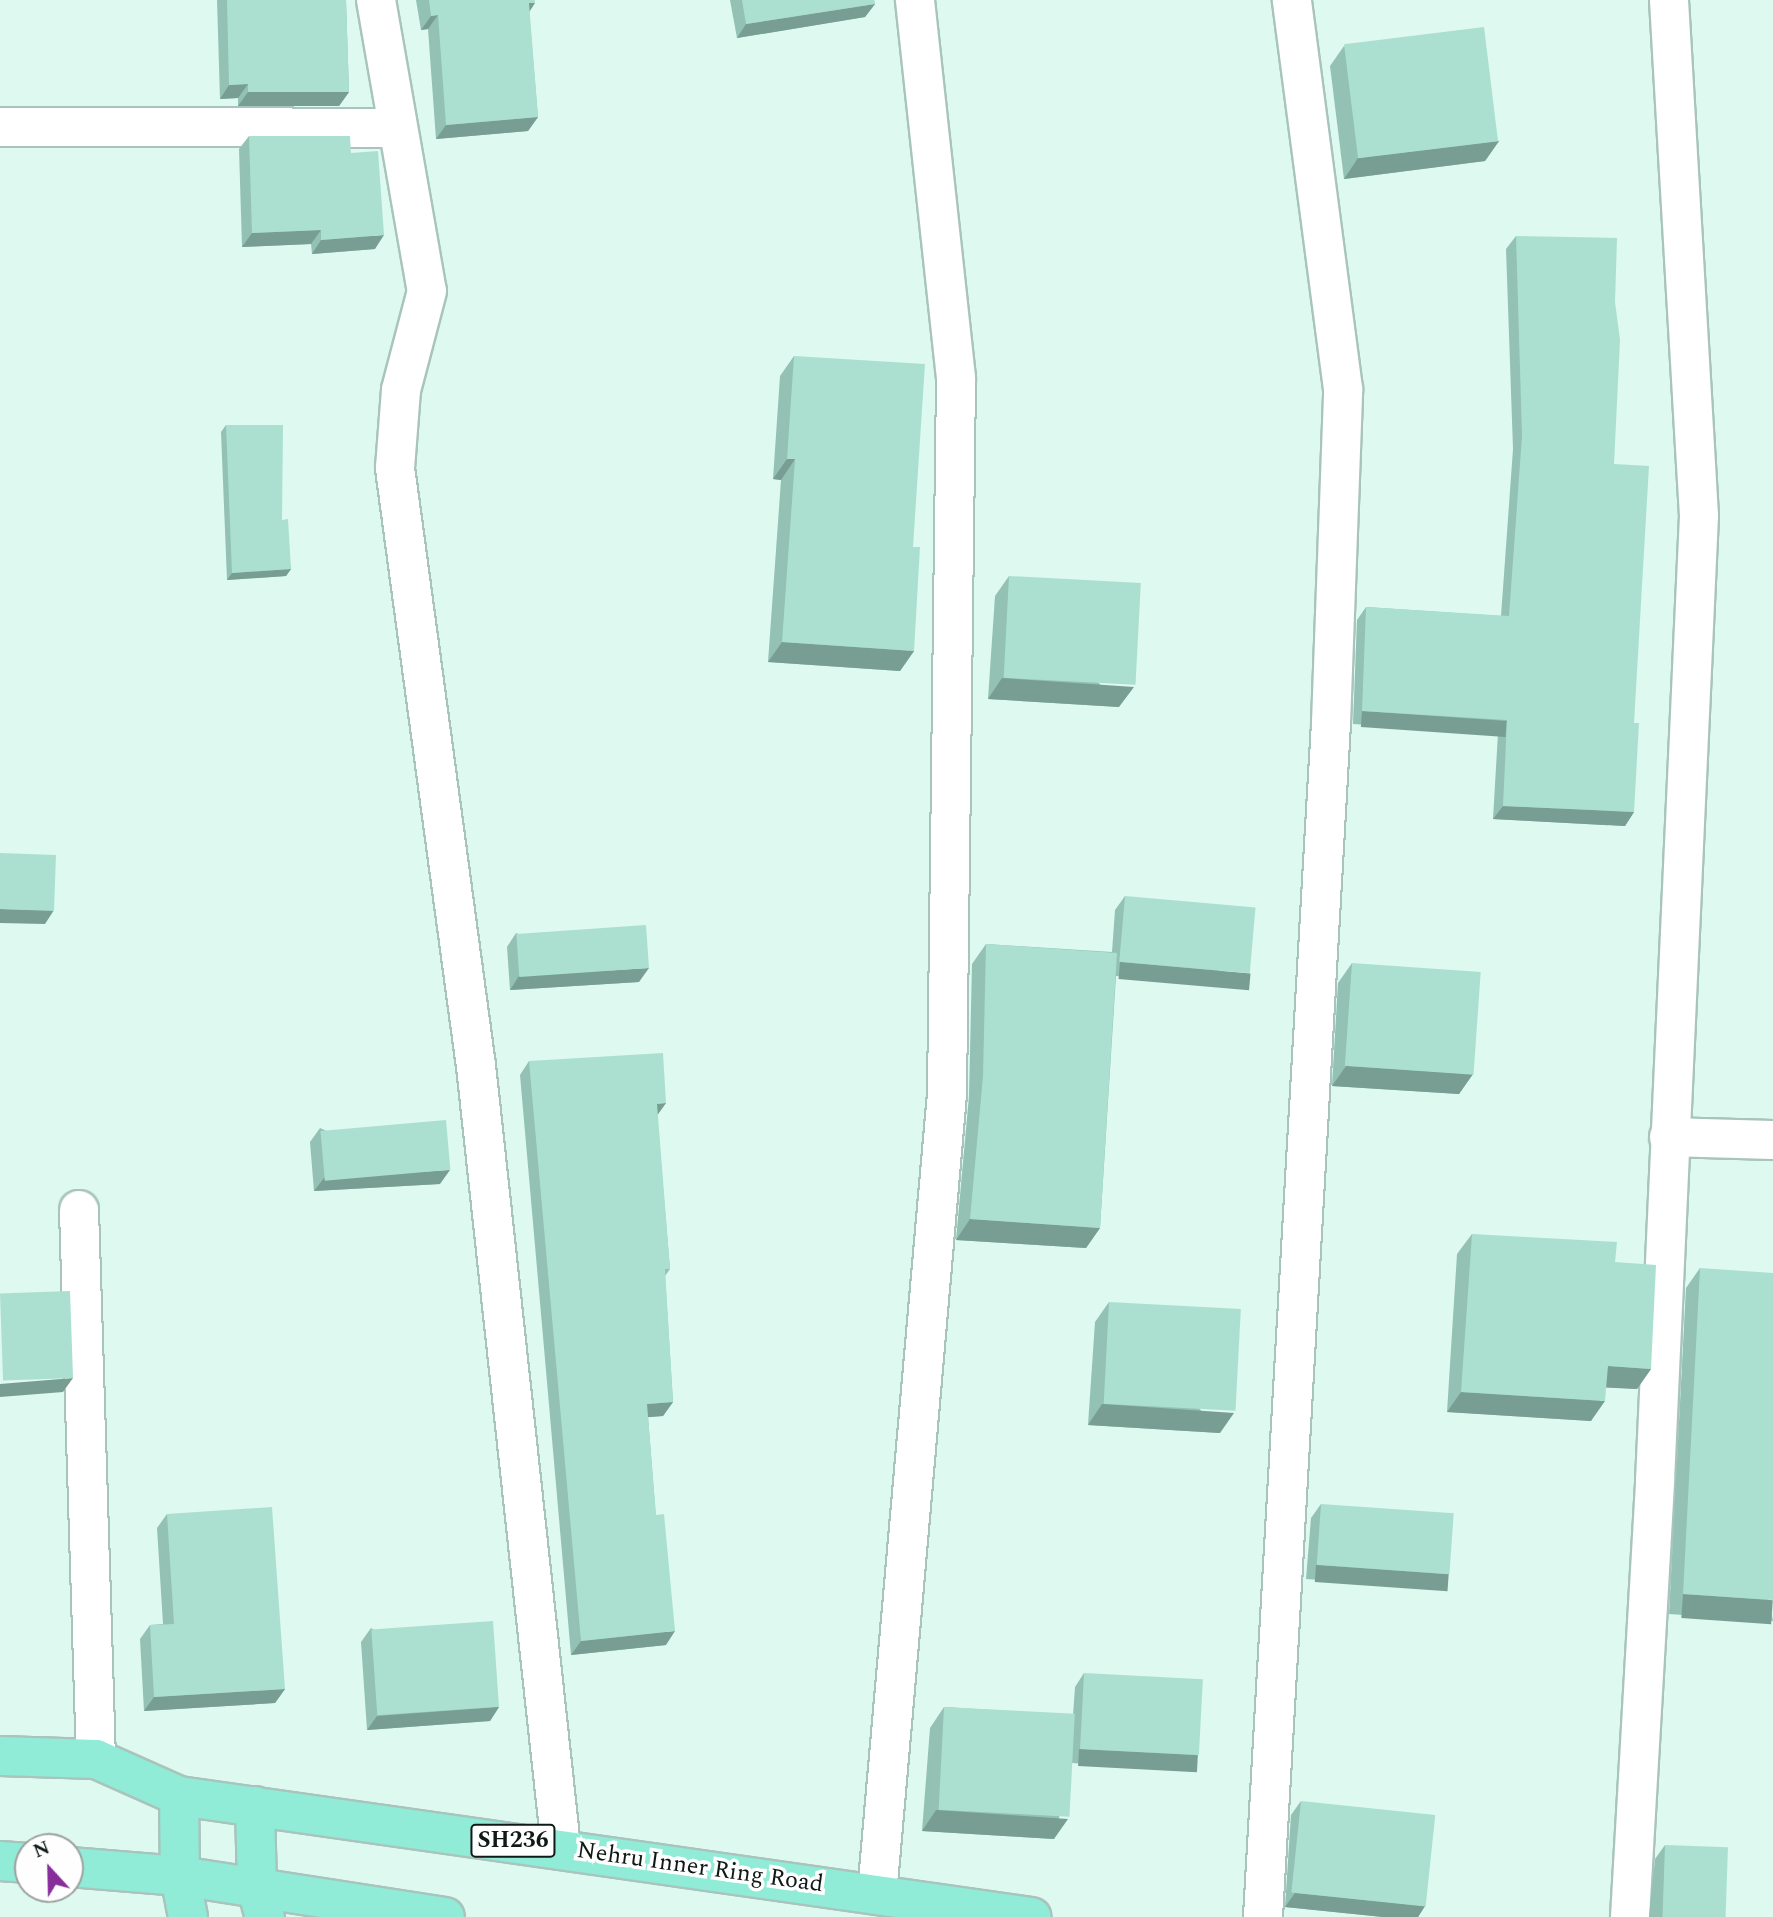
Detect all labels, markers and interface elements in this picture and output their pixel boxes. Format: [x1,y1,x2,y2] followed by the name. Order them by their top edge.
[469,1822,557,1860] road number: SH236
[14,1833,84,1903] north arrow
[29,1834,54,1866] text: N
[575,1836,825,1900] street label: Nehru Inner Ring Road

